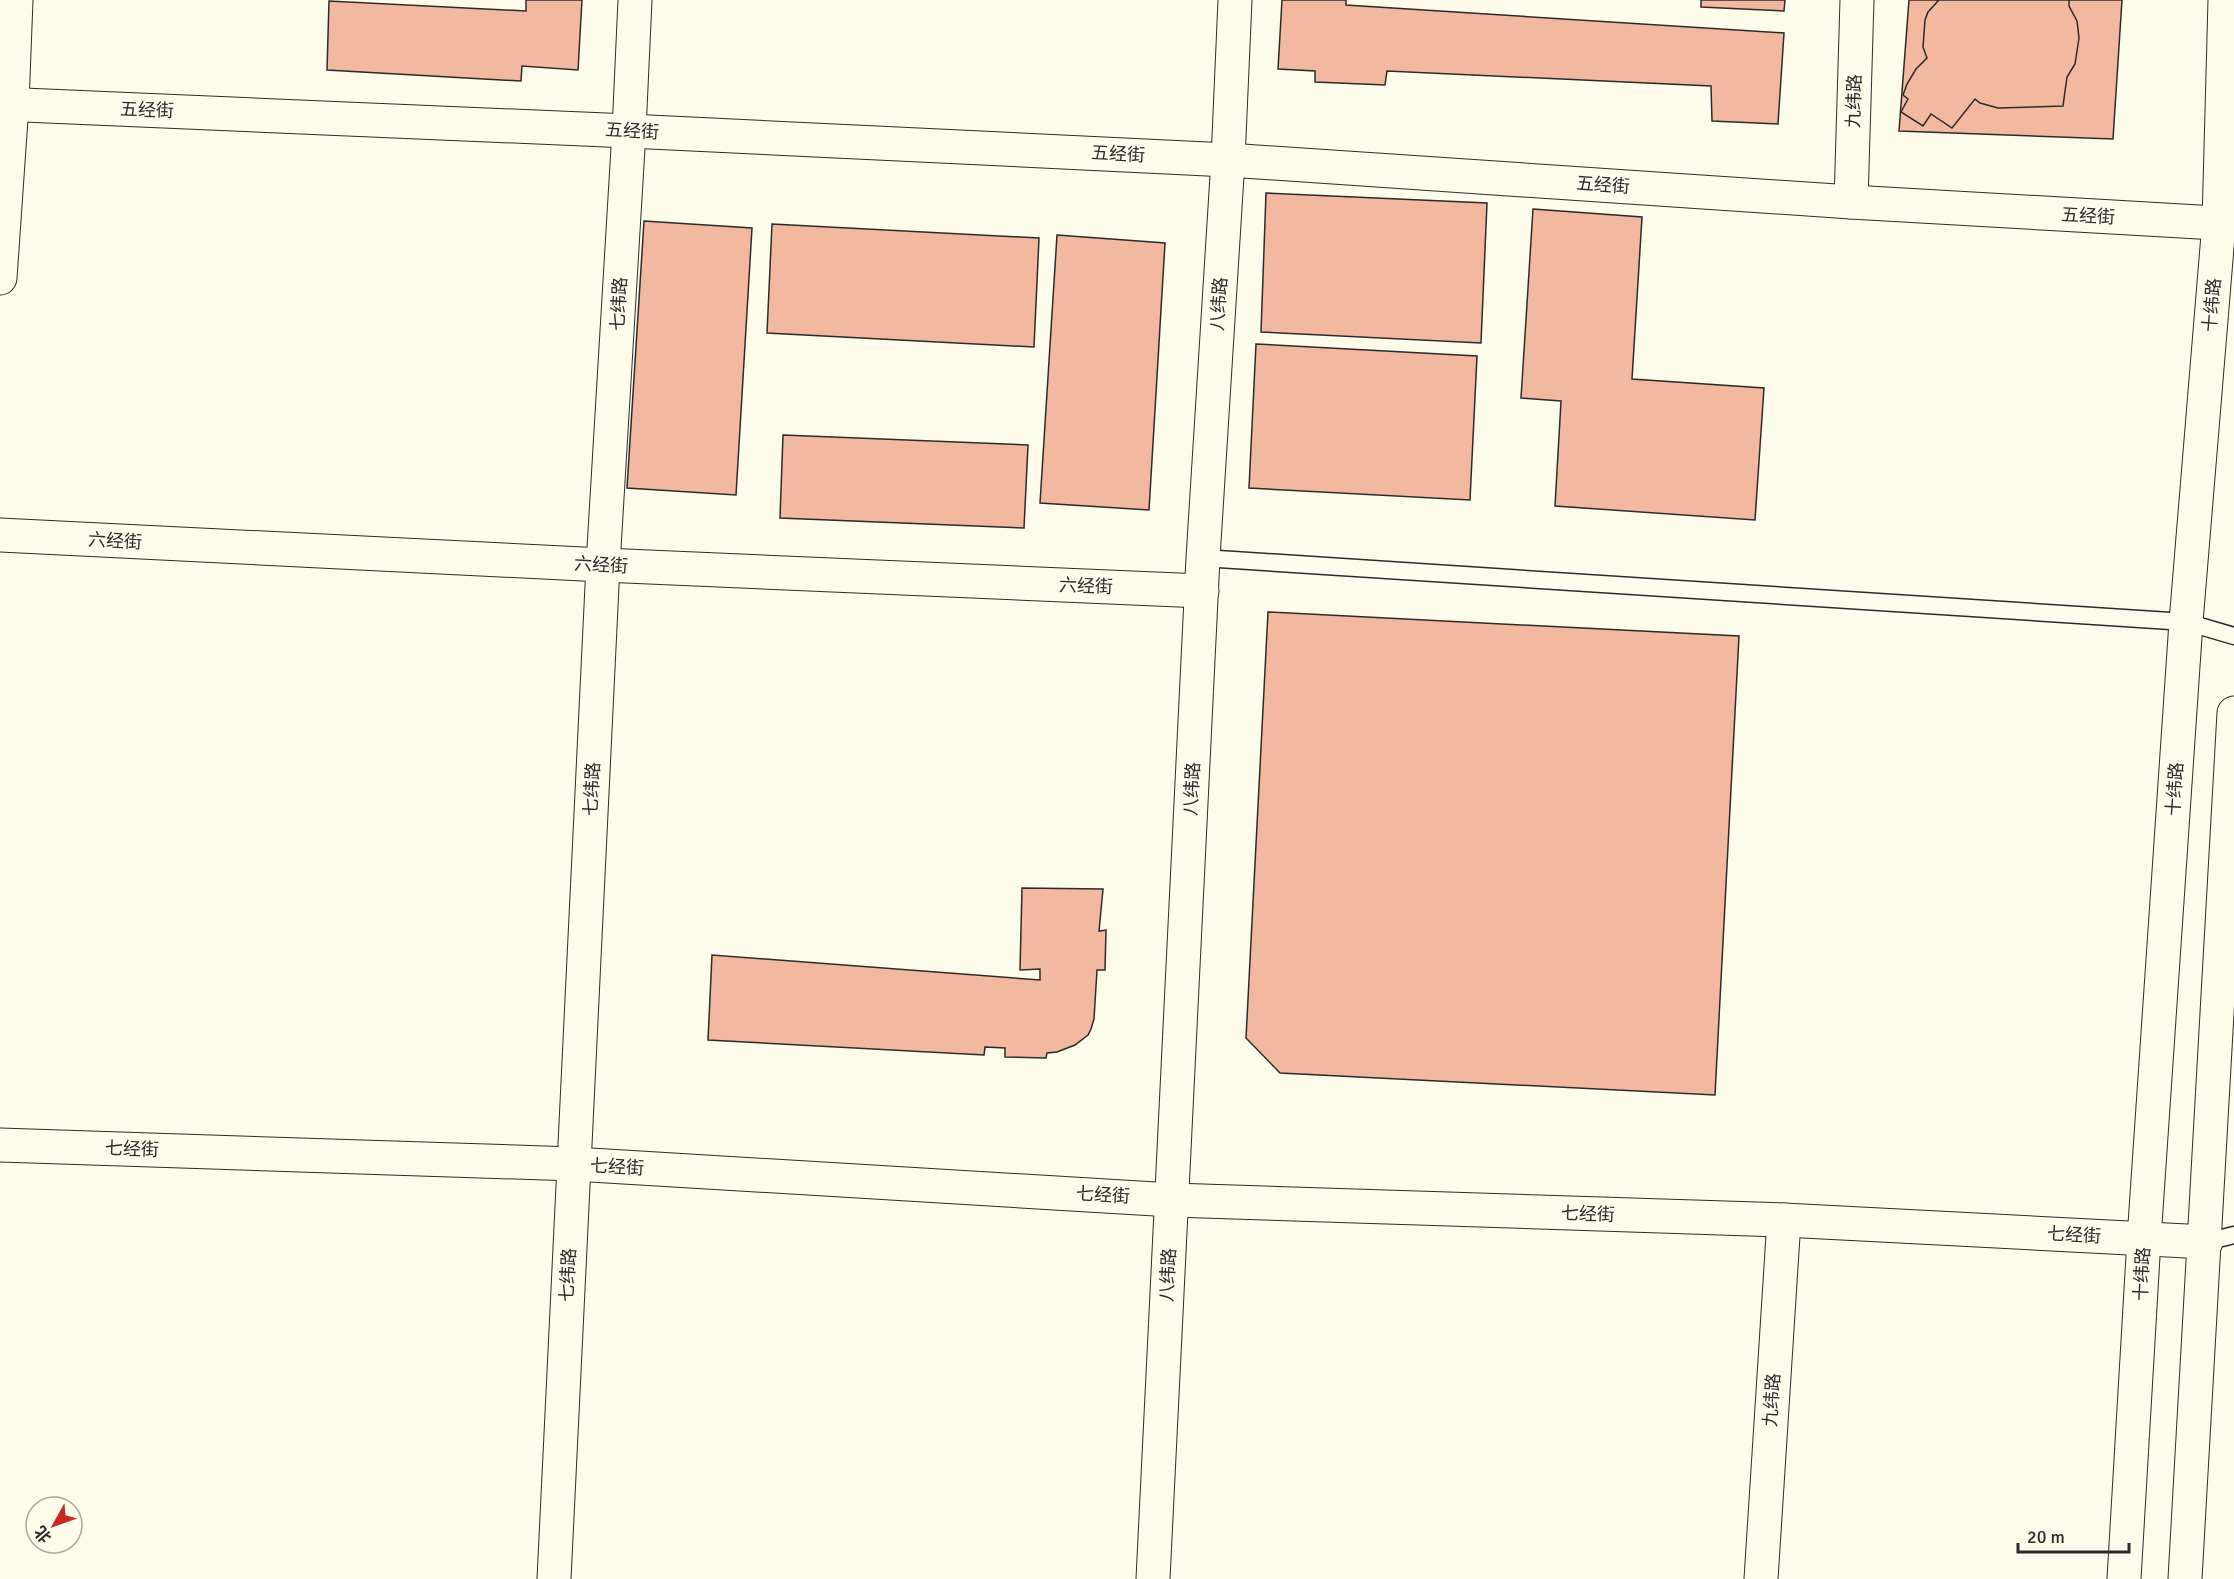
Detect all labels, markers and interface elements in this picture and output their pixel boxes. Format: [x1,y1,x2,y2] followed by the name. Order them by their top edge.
[1842,74,1866,128] street label: 九纬路
[120,98,174,122] street label: 五经街
[604,119,660,143] street label: 五经街
[1090,142,1146,166] street label: 五经街
[1575,172,1631,198] street label: 五经街
[2060,204,2116,228] street label: 五经街
[607,276,631,332] street label: 七纬路
[1206,276,1232,332] street label: 八纬路
[2199,277,2225,333] street label: 十纬路
[87,529,143,553] street label: 六经街
[573,553,629,577] street label: 六经街
[1059,574,1113,598] street label: 六经街
[580,761,604,817] street label: 七纬路
[1180,761,1204,817] street label: 八纬路
[2162,761,2188,817] street label: 十纬路
[105,1137,159,1161] street label: 七经街
[589,1155,645,1179] street label: 七经街
[1075,1183,1131,1207] street label: 七经街
[1561,1202,1615,1226] street label: 七经街
[2046,1223,2102,1247] street label: 七经街
[2130,1246,2154,1302] street label: 十纬路
[556,1247,580,1303] street label: 七纬路
[1156,1247,1180,1303] street label: 八纬路
[1759,1372,1785,1428] street label: 九纬路
[24,1495,84,1555] north arrow
[2018,1516,2129,1554] scale bar
[30,1521,56,1547] text: 北
[2027,1526,2065,1548] text: 20 m

